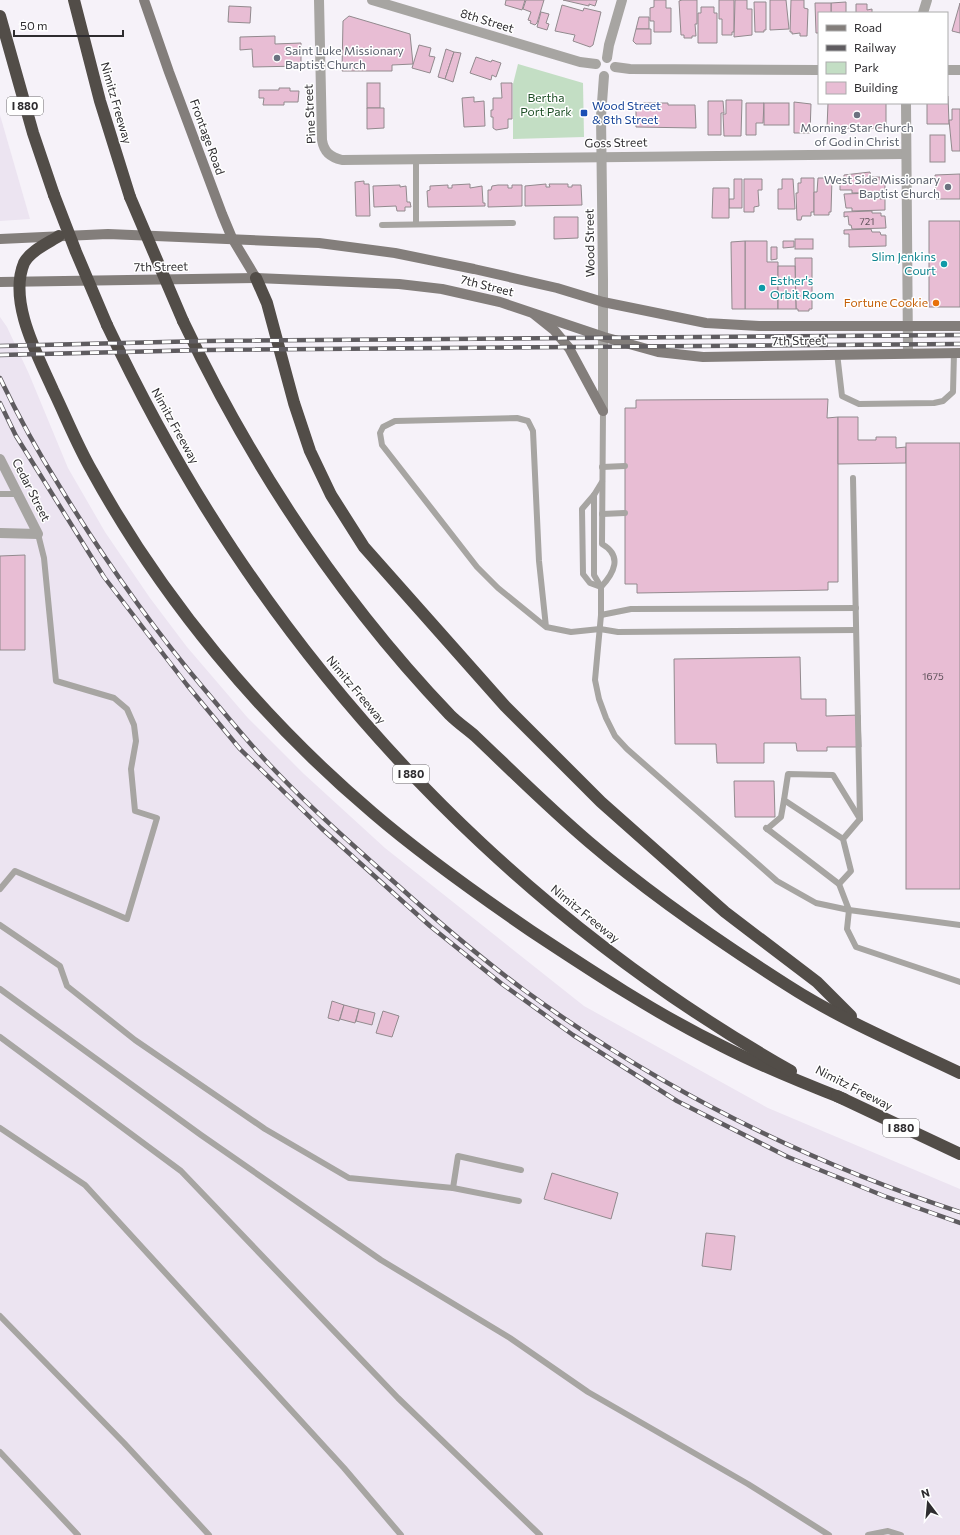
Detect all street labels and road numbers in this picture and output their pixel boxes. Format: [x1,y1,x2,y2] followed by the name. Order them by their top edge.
[459,5,516,35] street label: 8th Street
[99,60,135,145] street label: Nimitz Freeway
[300,84,318,144] street label: Pine Street
[7,97,43,115] road number: I 880
[188,97,228,177] street label: Frontage Road
[584,134,648,150] street label: Goss Street
[581,208,597,278] street label: Wood Street
[134,259,188,273] street label: 7th Street
[459,272,515,298] street label: 7th Street
[772,333,826,347] street label: 7th Street
[149,385,202,466] street label: Nimitz Freeway
[10,456,54,523] street label: Cedar Street
[324,652,389,726] street label: Nimitz Freeway
[393,765,429,783] road number: I 880
[548,881,623,945] street label: Nimitz Freeway
[814,1062,895,1113] street label: Nimitz Freeway
[883,1119,919,1137] road number: I 880

